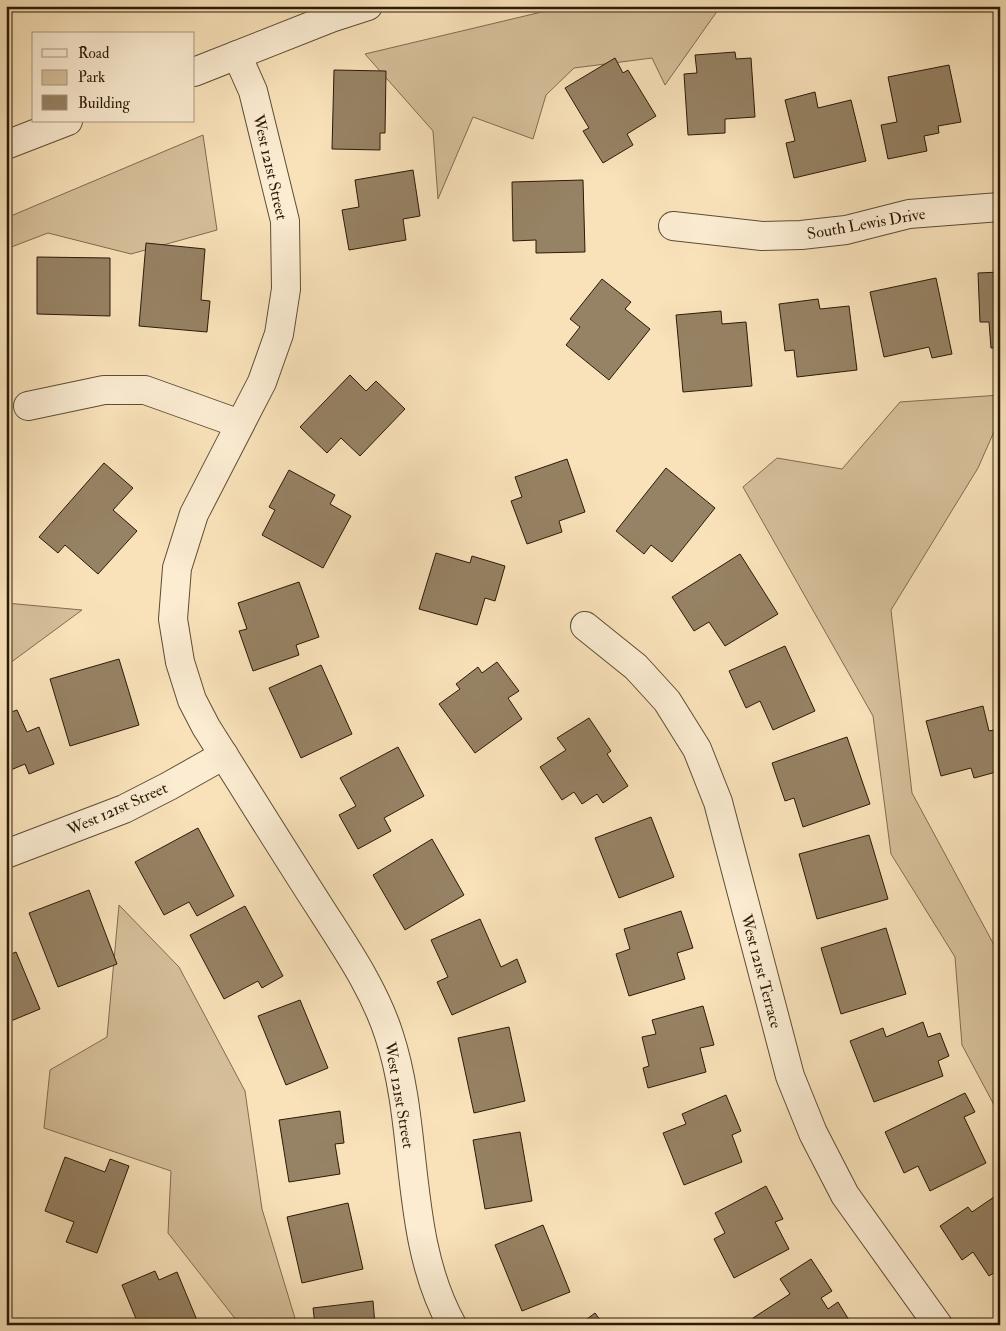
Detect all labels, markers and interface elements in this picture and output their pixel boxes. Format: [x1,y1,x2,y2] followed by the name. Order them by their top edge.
[32,32,195,122] legend
[78,44,110,63] text: Road
[78,68,105,87] text: Park
[78,94,130,113] text: Building
[248,112,292,222] street label: West 121st Street
[806,204,927,244] street label: South Lewis Drive
[63,778,171,840] street label: West 121st Street
[736,911,786,1031] street label: West 121st Terrace
[380,1039,418,1150] street label: West 121st Street

